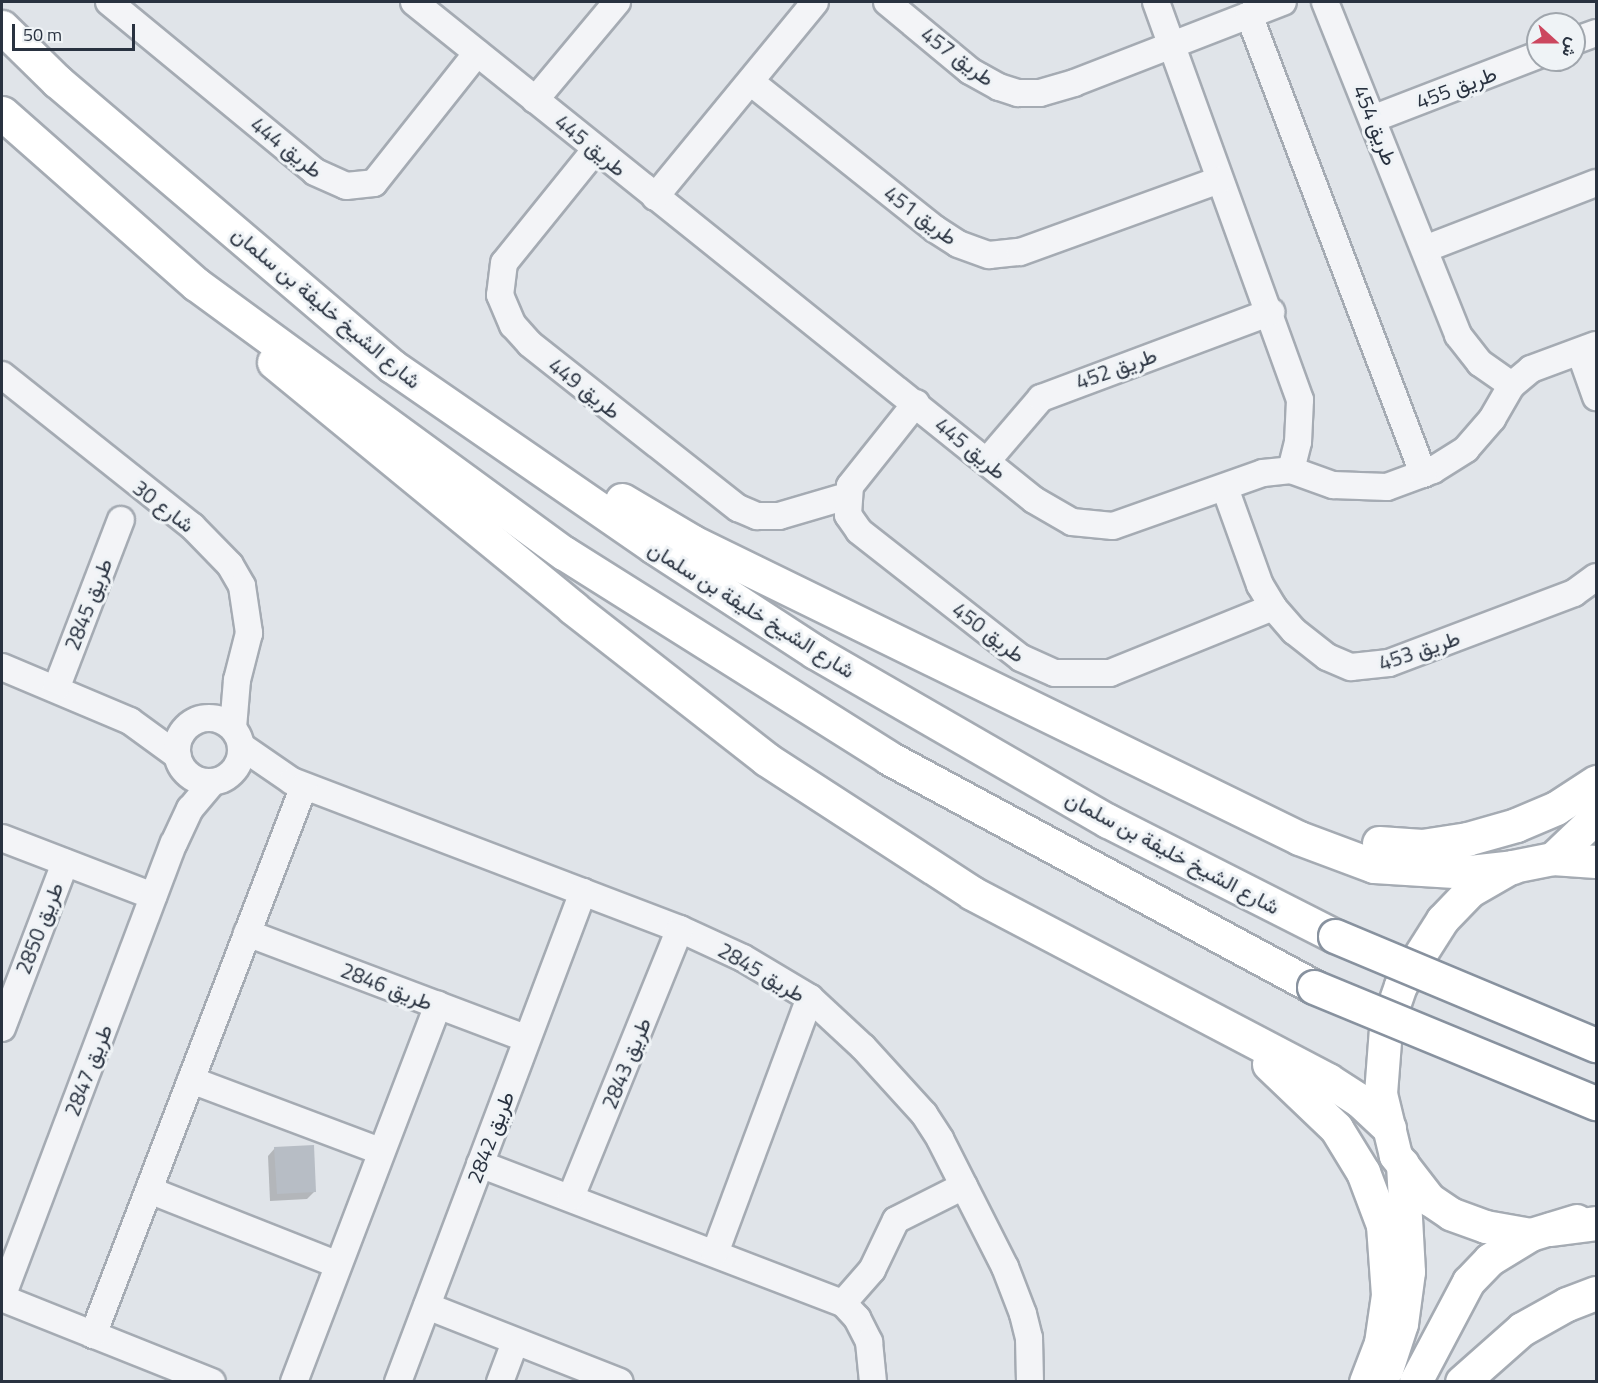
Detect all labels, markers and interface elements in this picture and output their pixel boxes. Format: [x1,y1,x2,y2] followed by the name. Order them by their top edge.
[15,12,138,50] scale bar
[1526,12,1586,72] north arrow
[23,21,62,48] text: 50 m
[916,21,1000,91] street label: طريق 457
[1556,34,1586,61] text: ش
[1412,60,1500,114] street label: طريق 455
[1349,81,1403,169] street label: طريق 454
[550,109,632,181] street label: طريق 445
[246,111,328,183] street label: طريق 444
[879,180,963,250] street label: طريق 451
[228,221,426,393] street label: شارع الشيخ خليفة بن سلمان
[1072,342,1160,394] street label: طريق 452
[544,352,626,424] street label: طريق 449
[930,412,1012,484] street label: طريق 445
[128,475,200,537] street label: شارع 30
[644,535,860,683] street label: شارع الشيخ خليفة بن سلمان
[59,555,117,653] street label: طريق 2845
[948,597,1030,667] street label: طريق 450
[1375,624,1463,676] street label: طريق 453
[1062,785,1284,919] street label: شارع الشيخ خليفة بن سلمان
[10,879,68,977] street label: طريق 2850
[714,937,810,1007] street label: طريق 2845
[338,957,436,1015] street label: طريق 2846
[596,1014,656,1112] street label: طريق 2843
[59,1021,117,1119] street label: طريق 2847
[461,1088,519,1186] street label: طريق 2842

